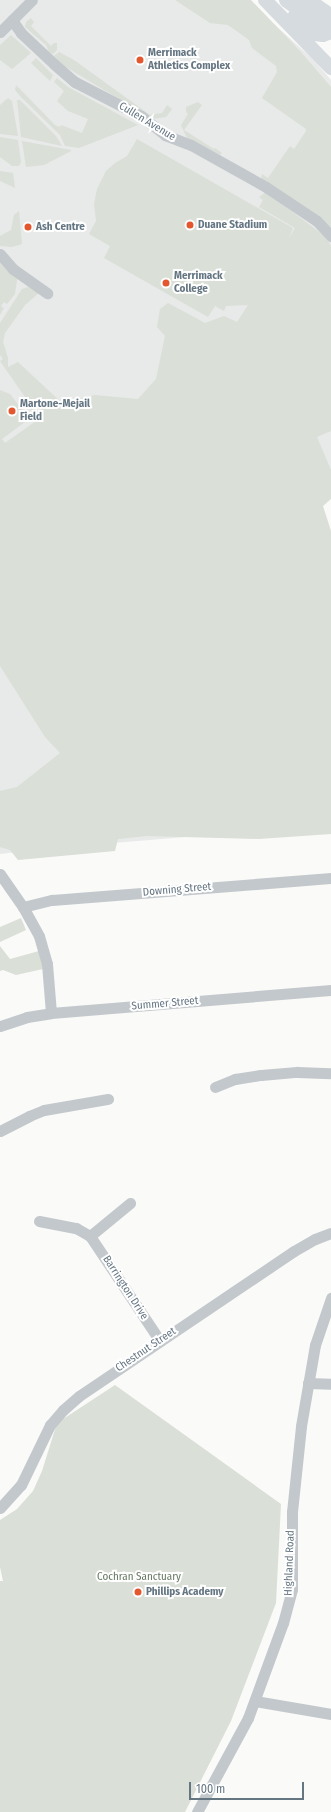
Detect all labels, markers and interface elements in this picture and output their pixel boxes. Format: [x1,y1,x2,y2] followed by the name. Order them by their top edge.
[148,47,230,73] place label: Merrimack Athletics Complex
[135,55,145,65] marker: Merrimack Athletics Complex
[116,100,178,144] street label: Cullen Avenue
[198,218,267,232] place label: Duane Stadium
[36,220,85,234] place label: Ash Centre
[185,220,195,230] marker: Duane Stadium
[23,222,33,232] marker: Ash Centre
[174,270,223,296] place label: Merrimack College
[161,278,171,288] marker: Merrimack College
[20,398,90,424] place label: Martone-Mejail Field
[7,406,17,416] marker: Martone-Mejail Field
[142,880,212,900] street label: Downing Street
[131,995,199,1013] street label: Summer Street
[99,1253,151,1323] street label: Barrington Drive
[113,1325,179,1375] street label: Chestnut Street
[282,1530,298,1596] street label: Highland Road
[97,1570,181,1584] park label: Cochran Sanctuary
[146,1585,224,1599] place label: Phillips Academy
[133,1587,143,1597] marker: Phillips Academy
[191,1774,306,1800] scale bar
[196,1782,225,1796] text: 100 m

